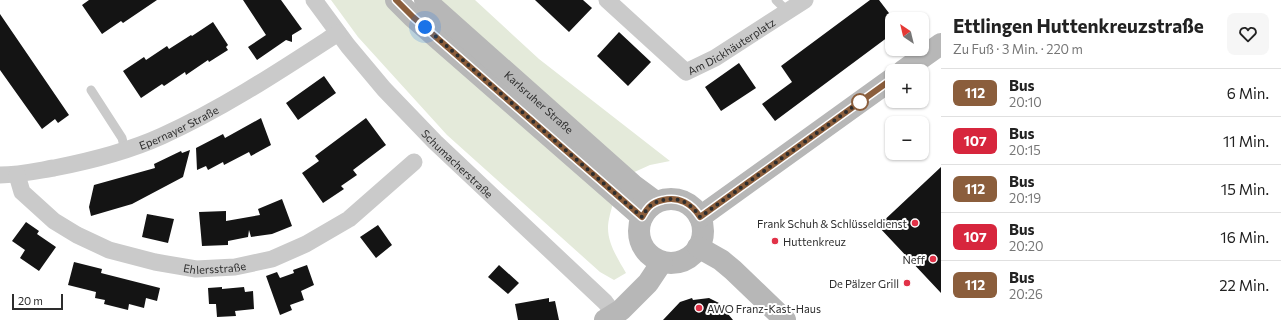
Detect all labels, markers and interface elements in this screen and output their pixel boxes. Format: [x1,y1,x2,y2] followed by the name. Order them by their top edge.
[885,12,929,56] north arrow
[885,12,929,160] map controls
[1227,13,1269,55] button: heart
[685,14,778,77] street label: Am Dickhäuterplatz
[953,14,1204,37] text: Ettlingen Huttenkreuzstraße
[415,17,435,37] your location
[953,41,1083,57] text: Zu Fuß · 3 Min. · 220 m
[885,64,929,108] button: +
[502,68,577,136] street label: Karlsruher Straße
[1009,76,1034,94] text: Bus
[965,84,985,101] text: 112
[1227,84,1269,102] text: 6 Min.
[851,93,869,111] unlabelled marker
[1009,94,1042,110] text: 20:10
[137,102,220,151] street label: Epernayer Straße
[885,116,929,160] button: −
[1009,124,1034,142] text: Bus
[419,126,496,200] street label: Schumacherstraße
[963,132,987,149] text: 107
[1223,132,1269,150] text: 11 Min.
[1009,142,1041,158] text: 20:15
[1009,172,1034,190] text: Bus
[965,180,985,197] text: 112
[1221,180,1269,198] text: 15 Min.
[1009,190,1041,206] text: 20:19
[757,217,907,230] place label: Frank Schuh & Schlüsseldienst
[910,218,920,228] marker: Frank Schuh & Schlüsseldienst
[1009,220,1034,238] text: Bus
[963,228,987,245] text: 107
[1220,228,1269,246] text: 16 Min.
[783,235,847,248] place label: Huttenkreuz
[770,236,780,246] marker: Huttenkreuz
[1009,238,1043,254] text: 20:20
[903,253,926,266] place label: Neff
[928,254,938,264] marker: Neff
[182,258,247,275] street label: Ehlersstraße
[1009,268,1034,286] text: Bus
[965,276,985,293] text: 112
[1219,276,1269,294] text: 22 Min.
[829,277,899,290] place label: De Pälzer Grill
[902,278,912,288] marker: De Pälzer Grill
[1009,286,1043,302] text: 20:26
[12,292,63,311] scale bar
[18,294,43,307] text: 20 m
[707,302,821,315] place label: AWO Franz-Kast-Haus
[694,303,704,313] marker: AWO Franz-Kast-Haus

